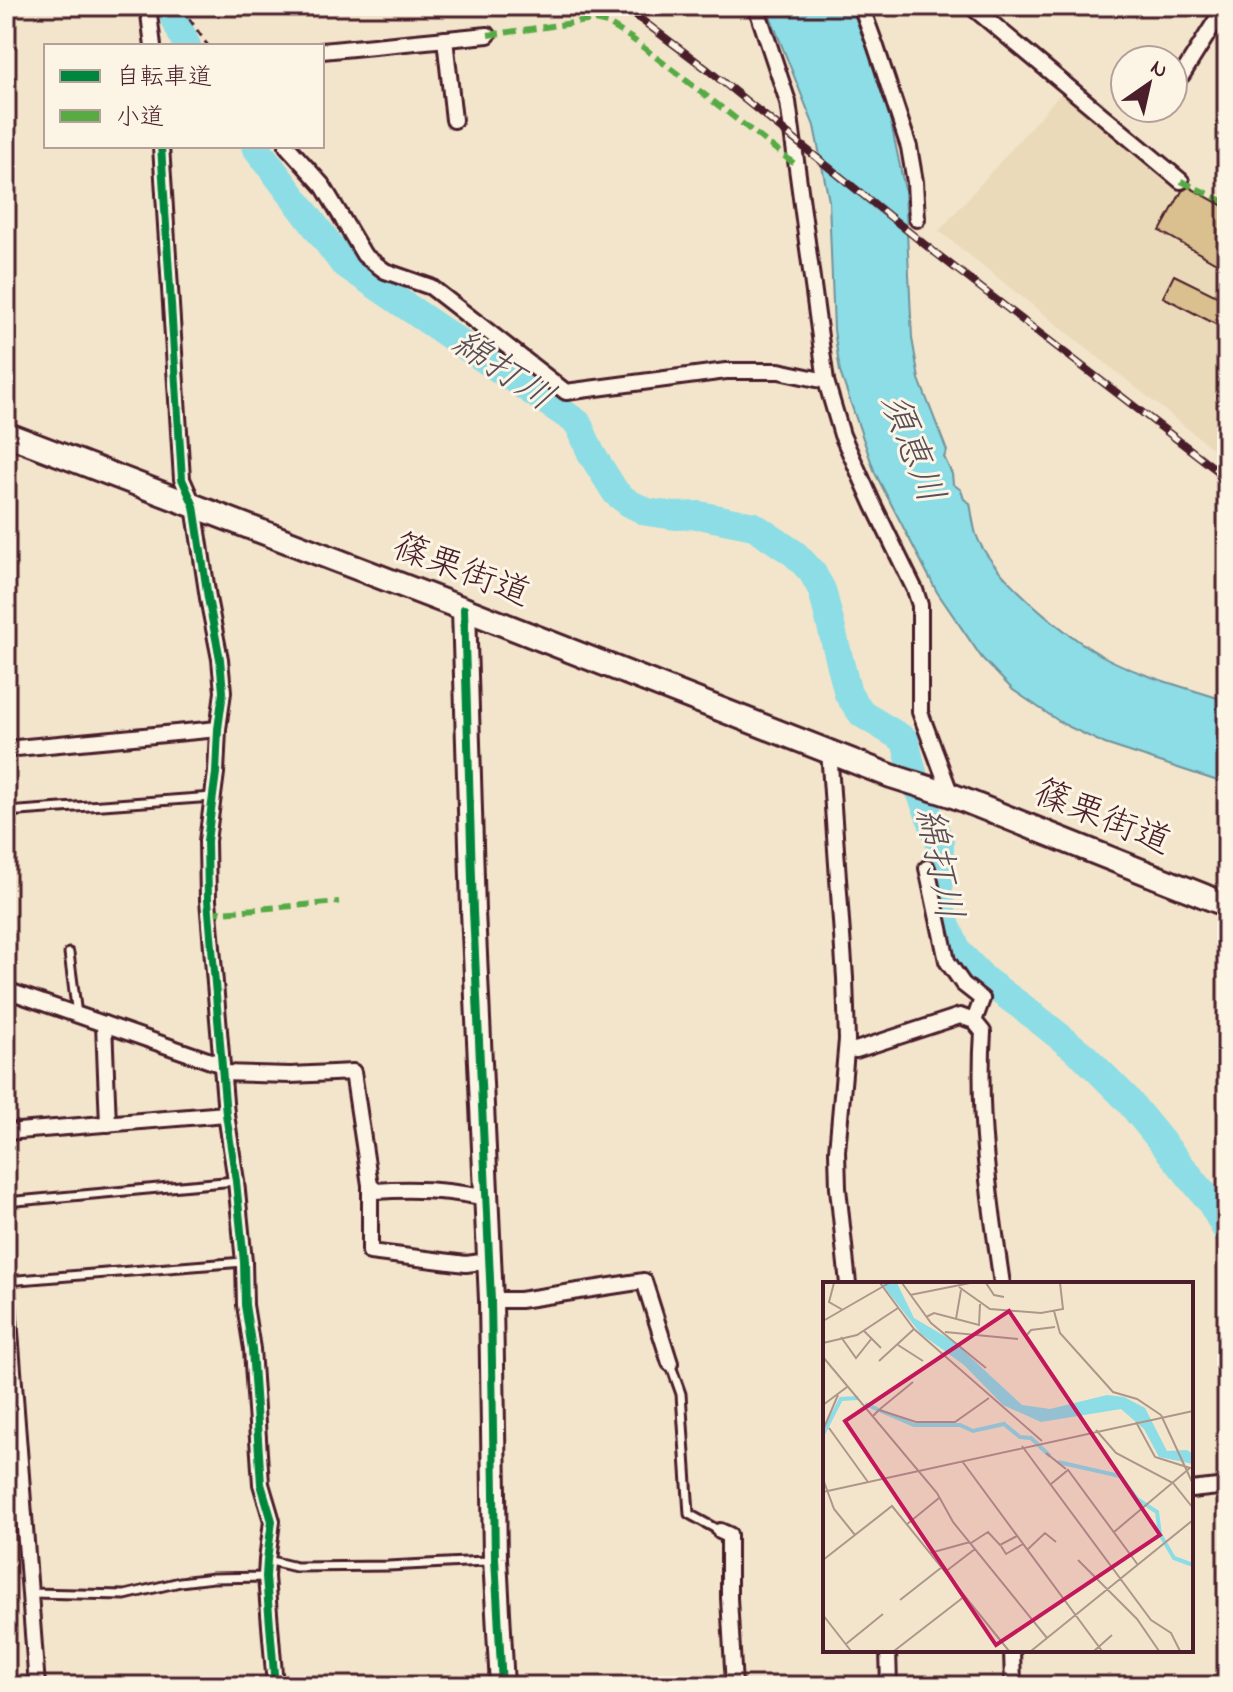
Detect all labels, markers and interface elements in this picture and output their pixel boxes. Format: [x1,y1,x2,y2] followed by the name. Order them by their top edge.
[44,44,324,148] legend
[1109,44,1189,124] north arrow
[1143,52,1174,87] text: N
[116,61,212,96] text: 自転車道
[116,101,164,136] text: 小道
[439,317,565,427] water label: 綿打川
[863,386,957,512] water label: 須恵川
[384,521,538,623] street label: 篠栗街道
[1025,767,1179,871] street label: 篠栗街道
[899,803,975,925] water label: 綿打川
[823,1282,1193,1652] inset map

